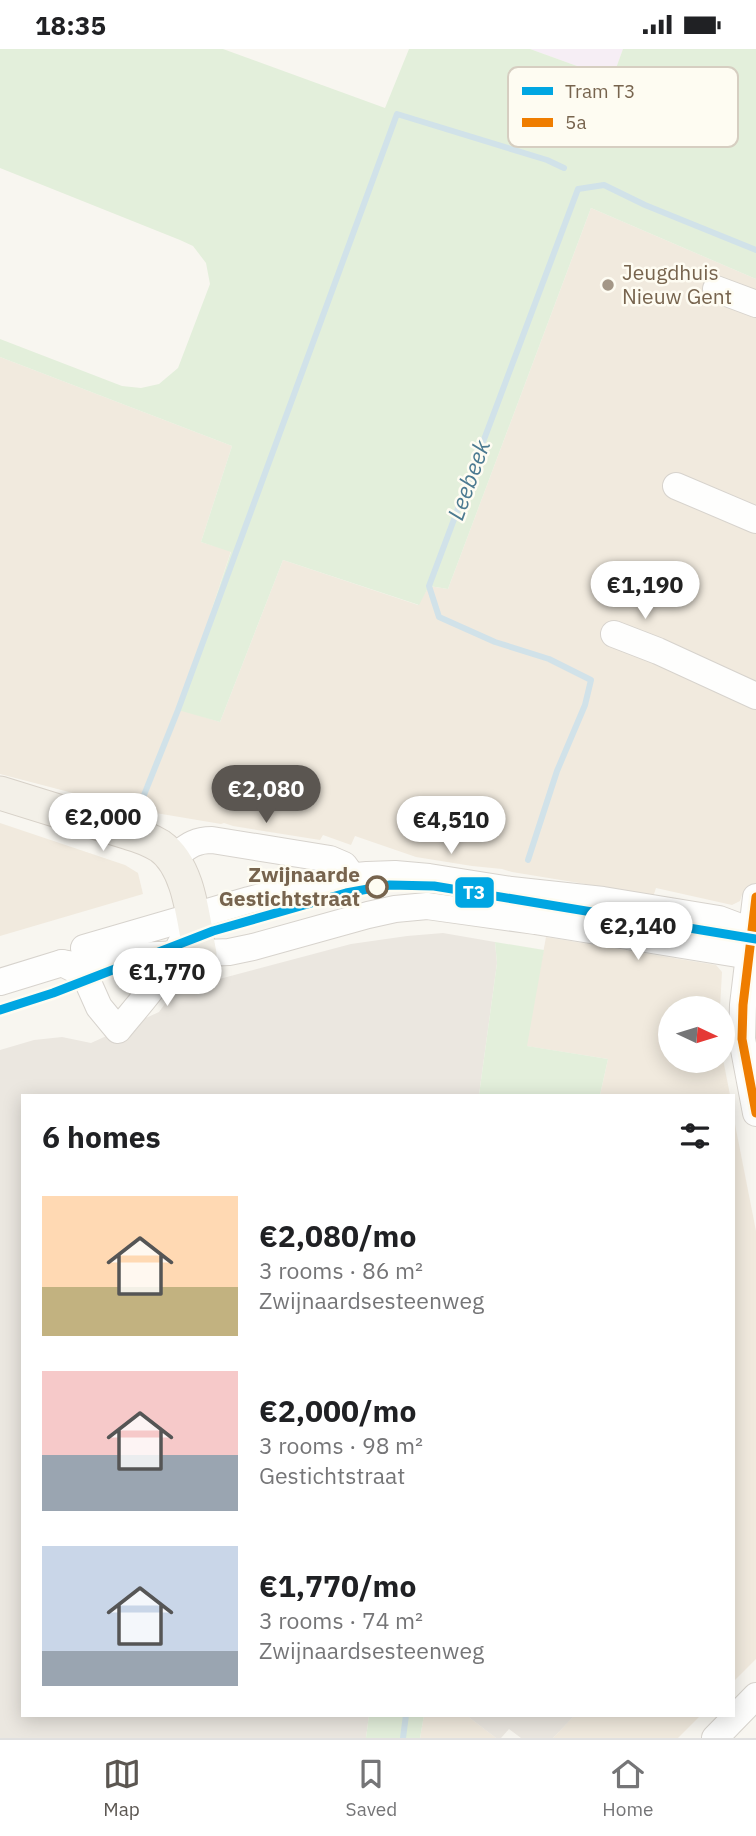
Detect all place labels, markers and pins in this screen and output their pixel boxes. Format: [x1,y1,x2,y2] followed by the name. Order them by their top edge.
[622,258,732,310] place label: Jeugdhuis Nieuw Gent
[600,277,616,293] marker: Jeugdhuis Nieuw Gent
[588,561,702,621] pin: €1,190
[209,765,323,825] pin: €2,080
[46,793,160,853] pin: €2,000
[394,797,508,856] pin: €4,510
[219,860,360,912] place label: Zwijnaarde Gestichtstraat
[366,876,388,898] marker: Zwijnaarde Gestichtstraat
[581,902,695,962] pin: €2,140
[110,949,224,1008] pin: €1,770

